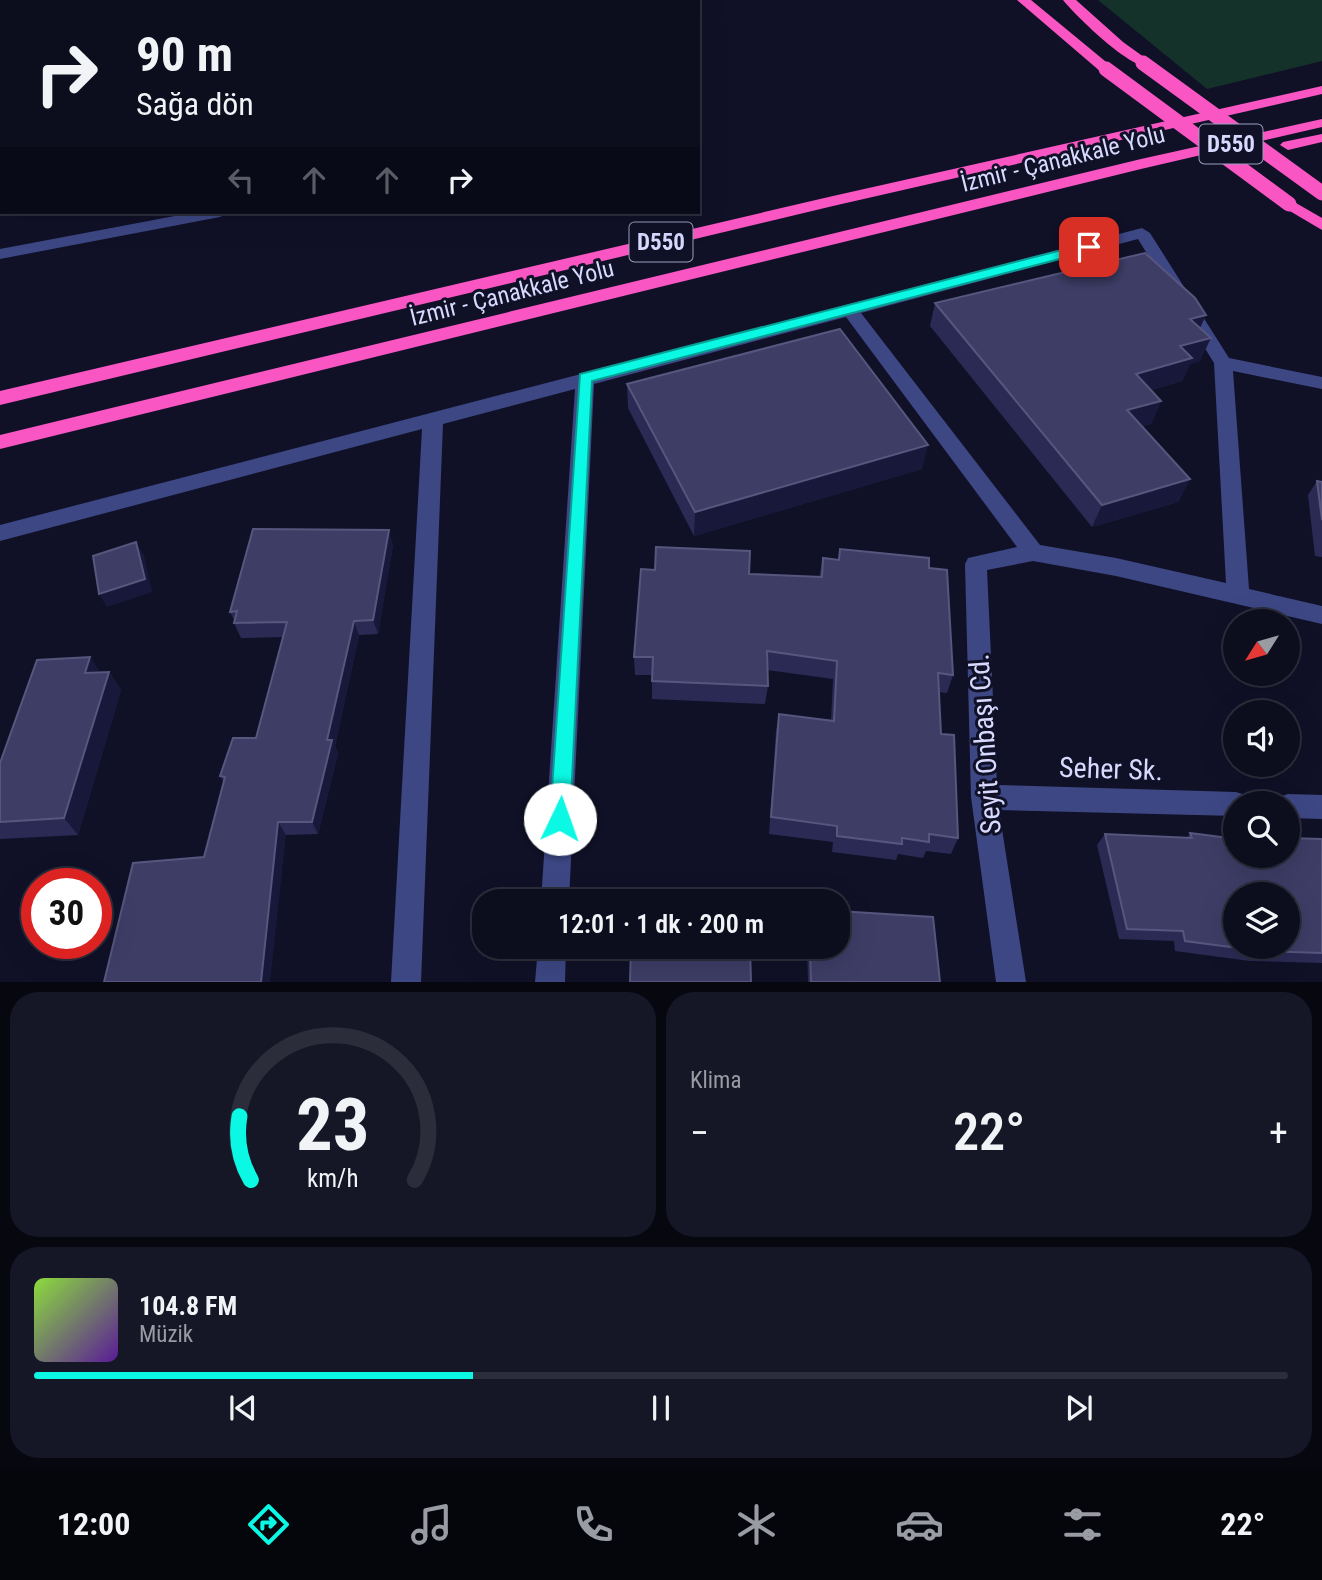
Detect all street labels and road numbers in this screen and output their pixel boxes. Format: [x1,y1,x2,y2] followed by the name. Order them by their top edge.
[958,120,1168,198] street label: İzmir - Çanakkale Yolu
[1200,125,1262,164] road number: D550
[630,222,692,262] road number: D550
[407,254,617,332] street label: İzmir - Çanakkale Yolu
[962,653,1008,835] street label: Seyit Onbaşı Cd.
[1059,751,1163,787] street label: Seher Sk.

